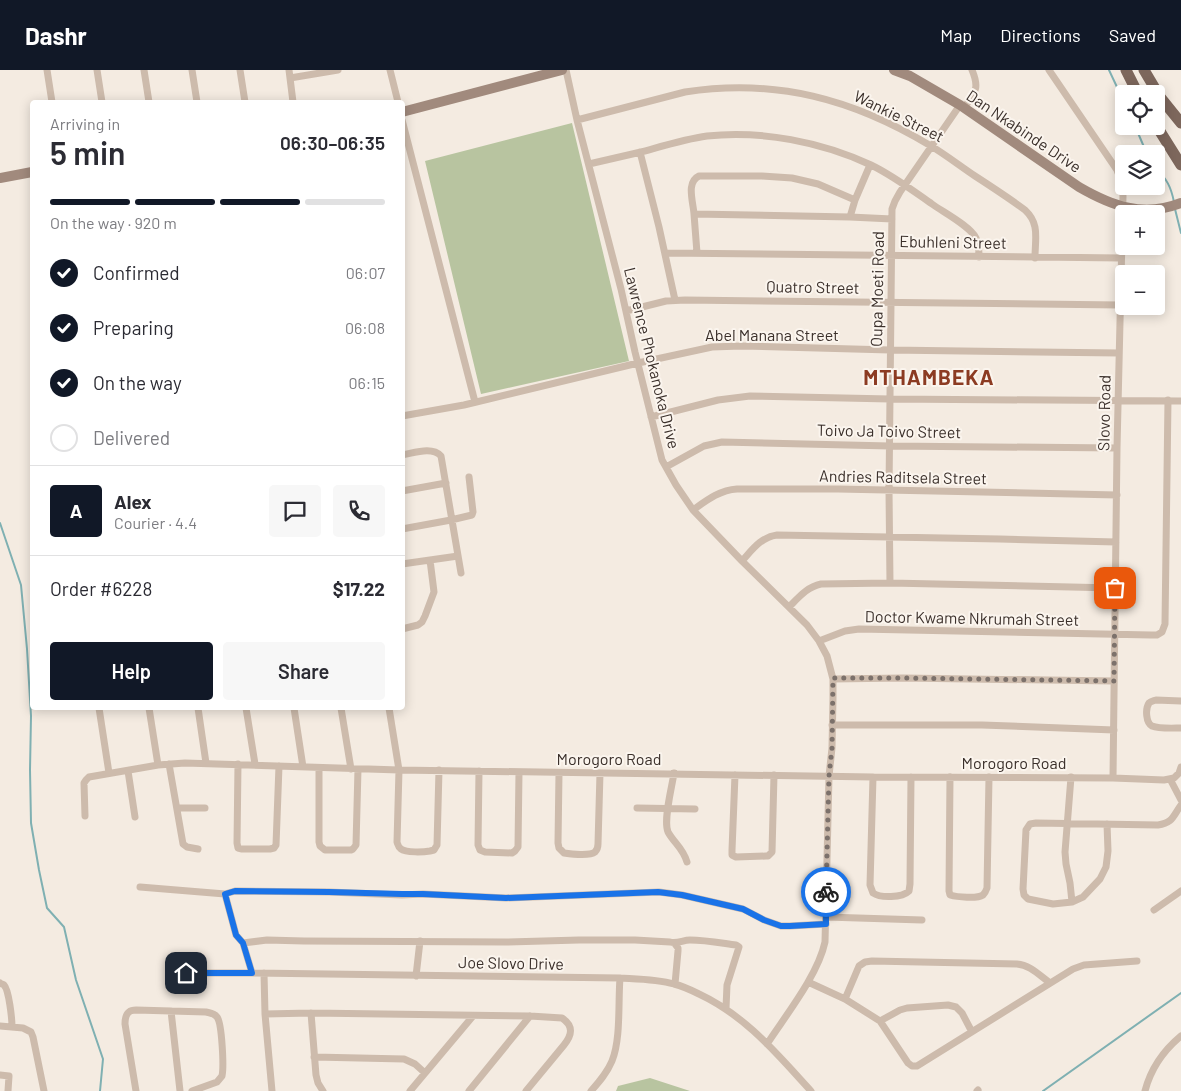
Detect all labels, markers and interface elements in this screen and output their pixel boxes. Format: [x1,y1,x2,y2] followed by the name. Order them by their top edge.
[25,21,87,50] text: Dashr
[940,24,972,46] text: Map
[1000,24,1081,46] text: Directions
[1109,24,1156,46] text: Saved
[963,85,1085,176] street label: Dan Nkabinde Drive
[1115,85,1165,315] map controls
[1115,85,1165,135] button: locate
[851,86,947,145] street label: Wankie Street
[50,114,120,133] text: Arriving in
[280,131,385,154] text: 06:30–06:35
[50,133,125,171] text: 5 min
[1115,145,1165,195] button: layers
[1115,205,1165,255] button: +
[50,213,177,232] text: On the way · 920 m
[866,231,887,347] street label: Oupa Moeti Road
[899,231,1007,252] street label: Ebuhleni Street
[50,259,78,287] icon: check
[93,261,180,284] text: Confirmed
[346,263,385,282] text: 06:07
[621,265,684,451] street label: Lawrence Phokanoka Drive
[1115,265,1165,315] button: −
[766,276,860,297] street label: Quatro Street
[50,314,78,342] icon: check
[93,316,174,339] text: Preparing
[345,318,385,337] text: 06:08
[705,325,839,344] street label: Abel Manana Street
[863,364,995,389] district label: MTHAMBEKA
[50,369,78,397] icon: check
[93,371,182,394] text: On the way
[348,373,385,392] text: 06:15
[1093,375,1114,451] street label: Slovo Road
[817,420,961,441] street label: Toivo Ja Toivo Street
[93,426,170,449] text: Delivered
[819,466,987,487] street label: Andries Raditsela Street
[269,485,321,537] button: chat
[333,485,385,537] button: phone
[114,490,152,513] text: Alex
[70,499,82,522] text: A
[114,513,197,532] text: Courier · 4.4
[1094,567,1136,609] pin
[1101,574,1129,602] icon: bag
[50,577,152,600] text: Order #6228
[333,577,385,600] text: $17.22
[865,606,1079,629] street label: Doctor Kwame Nkrumah Street
[50,642,213,700] button: Help
[223,642,385,700] button: Share
[557,749,661,768] street label: Morogoro Road
[962,753,1066,772] street label: Morogoro Road
[801,867,851,917] courier
[812,878,840,906] icon: bike
[165,952,207,994] pin
[458,952,564,973] street label: Joe Slovo Drive
[172,959,200,987] icon: home

